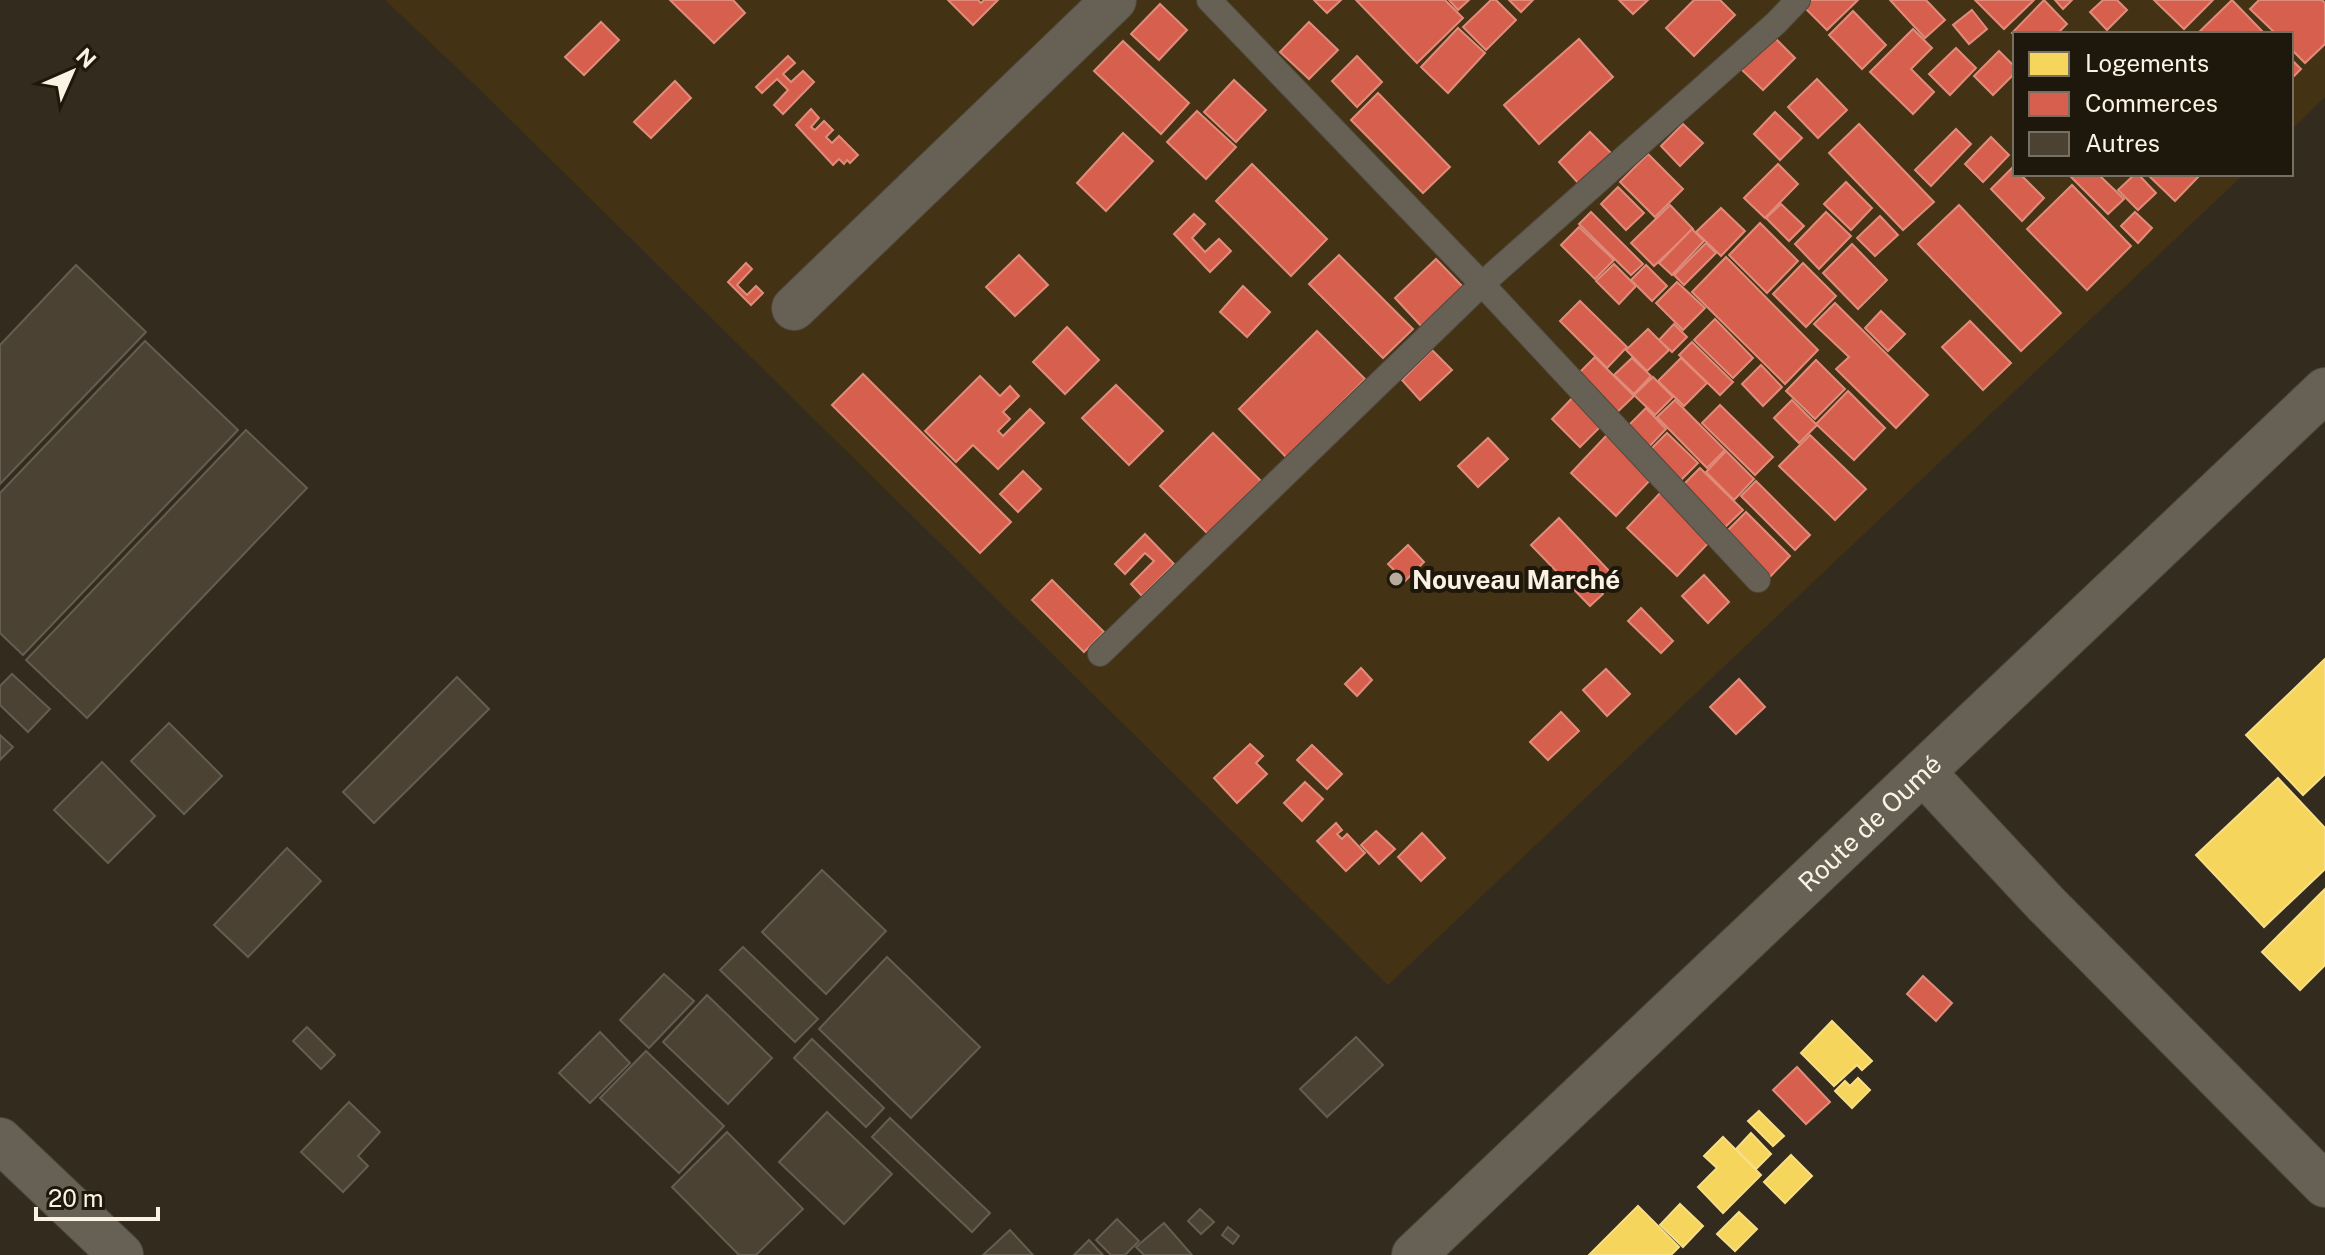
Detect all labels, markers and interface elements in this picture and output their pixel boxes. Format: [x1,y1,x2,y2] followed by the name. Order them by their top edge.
[32,32,112,112] north arrow
[2013,32,2293,176] legend
[71,43,101,73] text: N
[2085,49,2209,77] text: Logements
[2085,89,2218,117] text: Commerces
[2085,129,2160,157] text: Autres
[1412,564,1620,595] place label: Nouveau Marché
[1387,570,1405,588] marker: Nouveau Marché
[1792,748,1947,898] street label: Route de Oumé
[36,1171,158,1221] scale bar
[48,1184,104,1212] text: 20 m

